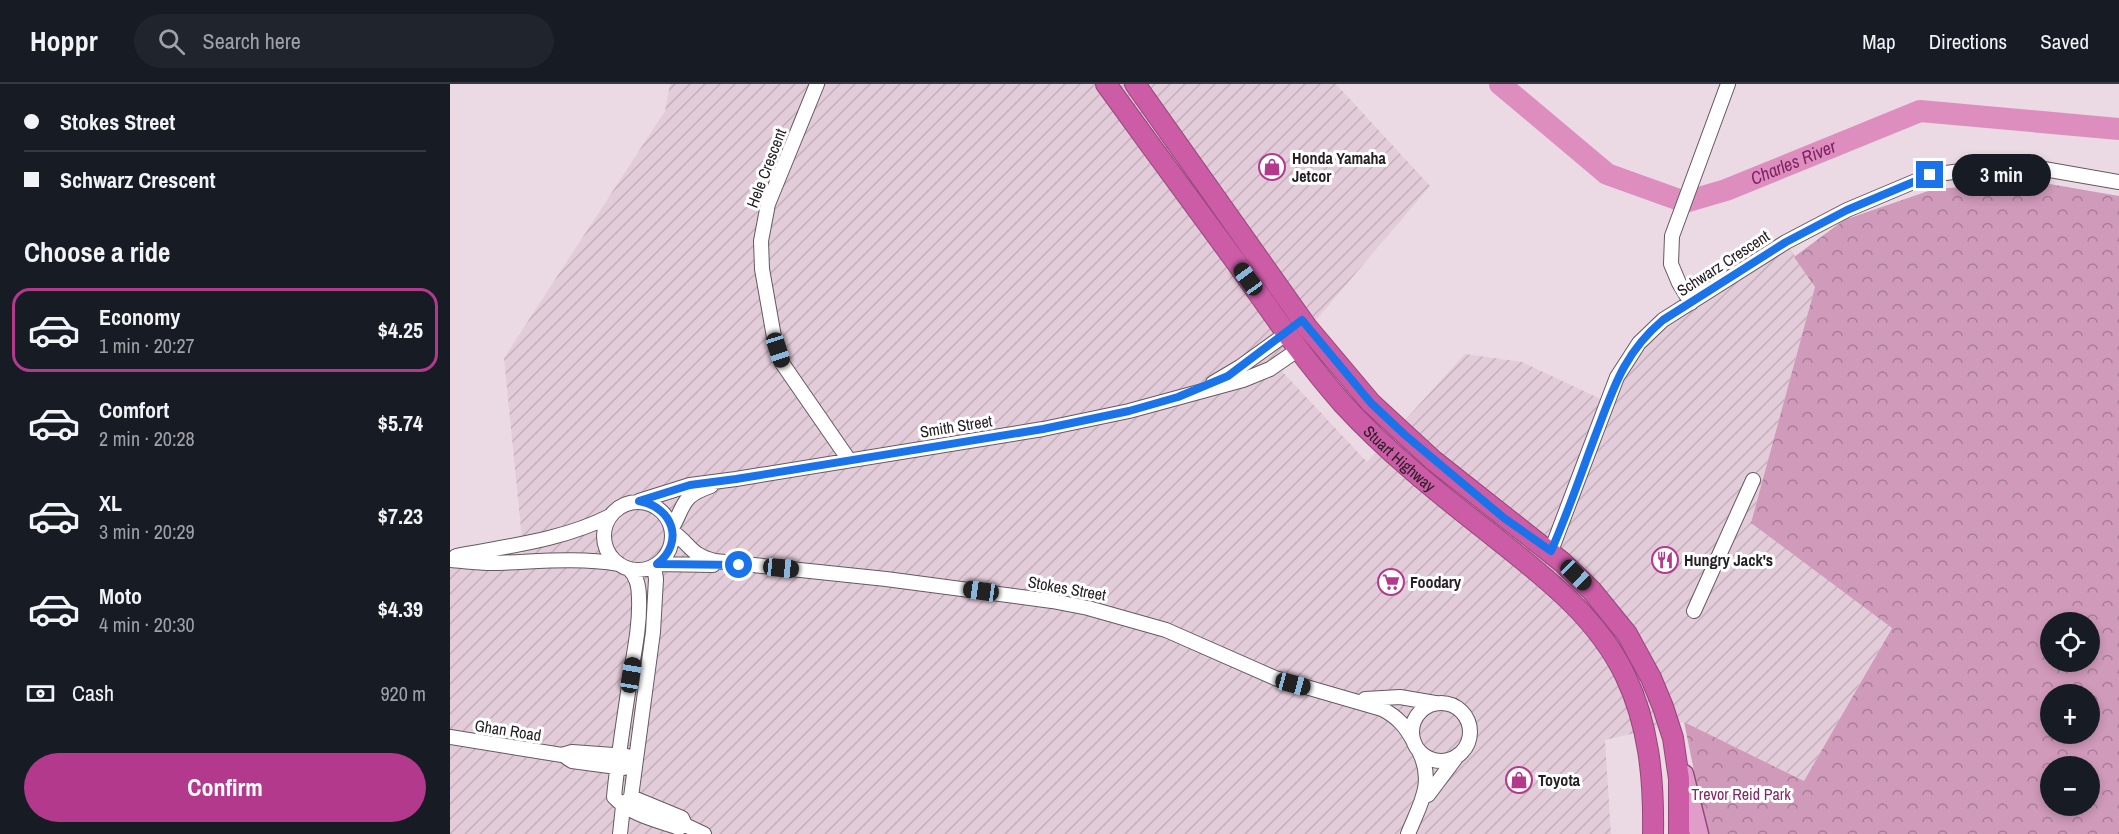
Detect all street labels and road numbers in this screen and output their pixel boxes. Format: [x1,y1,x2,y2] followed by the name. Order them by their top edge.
[741,125,791,211] street label: Hele Crescent
[1672,225,1774,301] street label: Schwarz Crescent
[918,409,994,443] street label: Smith Street
[1359,420,1441,497] street label: Stuart Highway
[1026,570,1108,606] street label: Stokes Street
[473,714,543,746] street label: Ghan Road

